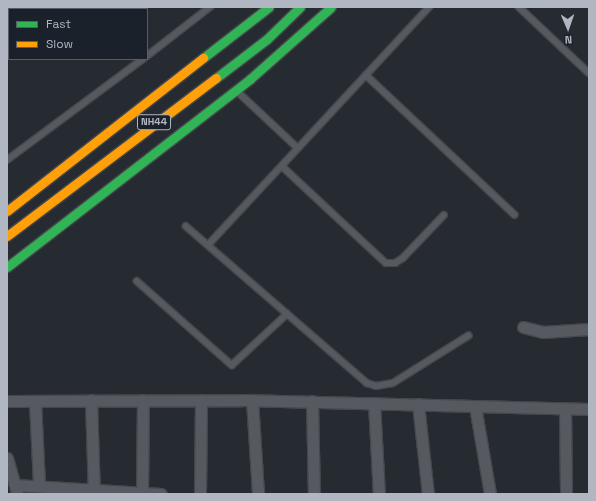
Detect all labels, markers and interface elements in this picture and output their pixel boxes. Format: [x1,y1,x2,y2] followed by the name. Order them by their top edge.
[8,8,148,60] legend
[548,8,588,48] north arrow
[46,16,71,32] text: Fast
[564,33,572,47] text: N
[46,36,73,52] text: Slow
[137,114,171,130] road number: NH44

